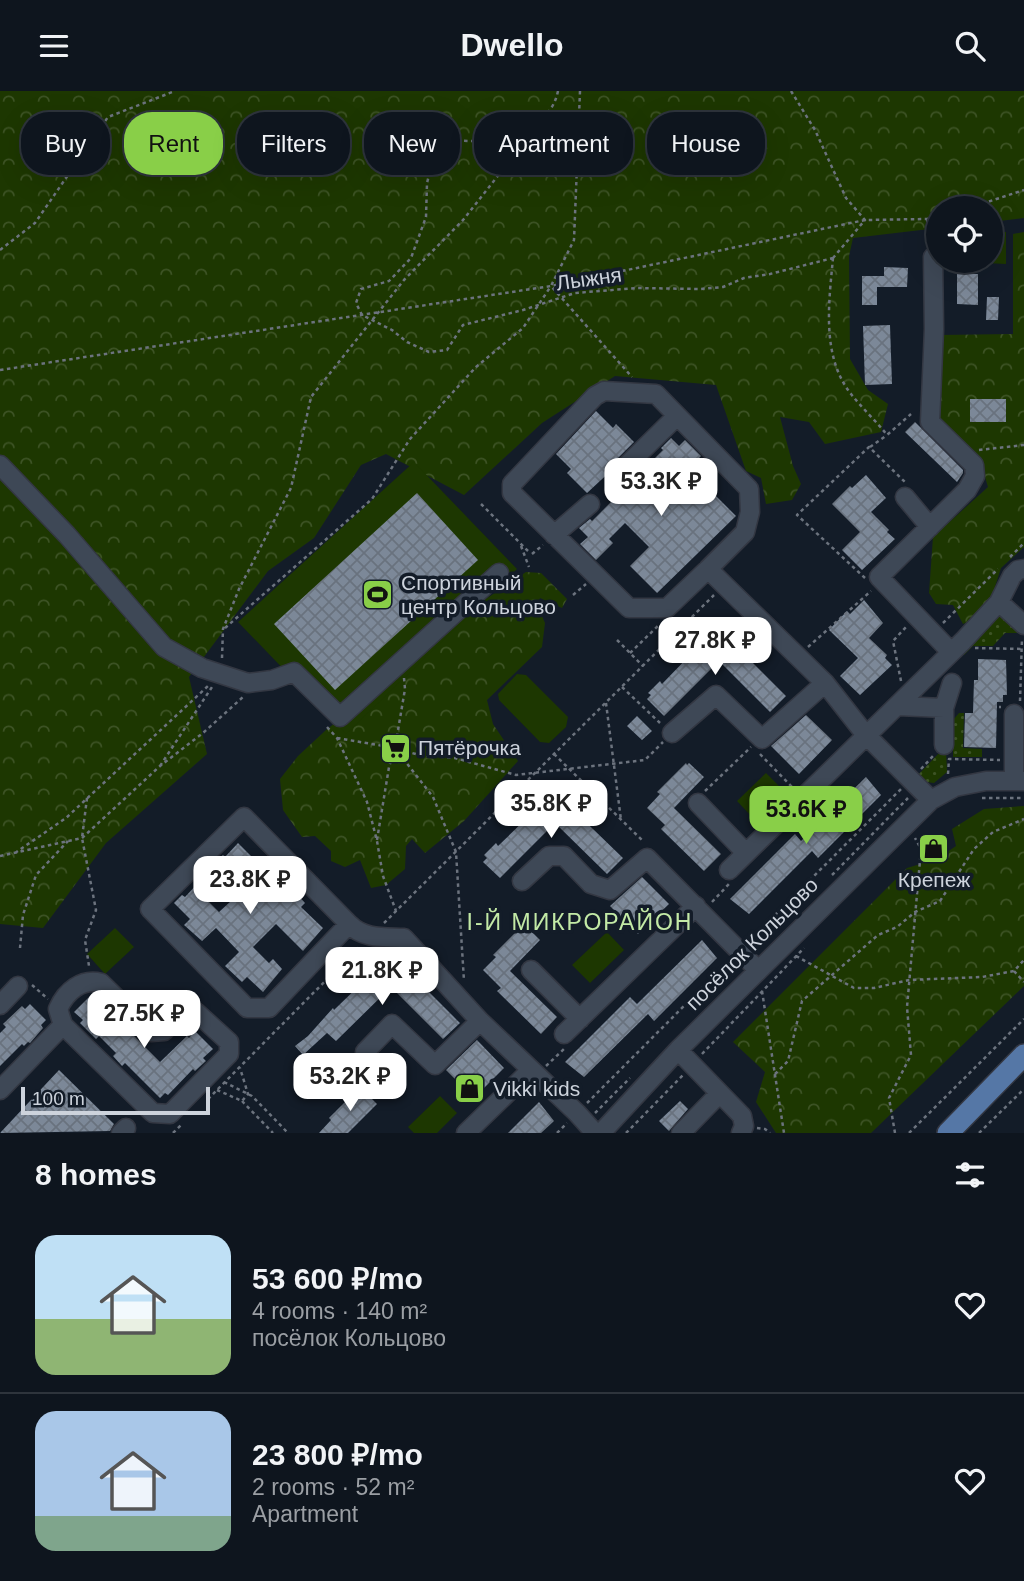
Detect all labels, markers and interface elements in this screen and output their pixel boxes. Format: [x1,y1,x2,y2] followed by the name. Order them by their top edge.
[35,27,73,65] icon: menu
[460,27,564,63] text: Dwello
[951,27,989,65] icon: search
[21,112,110,175] chip: Buy
[124,112,223,175] chip: Rent
[237,112,350,175] chip: Filters
[364,112,460,175] chip: New
[474,112,633,175] chip: Apartment
[647,112,765,175] chip: House
[926,196,1003,273] map controls
[926,196,1003,273] button: locate
[555,263,623,294] street label: Лыжня
[596,459,726,518] pin: 53.3K ₽
[620,468,702,494] text: 53.3K ₽
[401,571,556,618] place label: Спортивный центр Кольцово
[361,578,395,612] sports icon: Спортивный центр Кольцово
[650,617,780,677] pin: 27.8K ₽
[674,627,756,653] text: 27.8K ₽
[378,731,412,765] supermarket icon: Пятёрочка
[418,736,521,759] place label: Пятёрочка
[486,781,616,840] pin: 35.8K ₽
[741,787,871,846] pin: 53.6K ₽
[510,790,592,816] text: 35.8K ₽
[765,796,847,822] text: 53.6K ₽
[917,831,951,865] shop icon: Крепеж
[185,857,315,916] pin: 23.8K ₽
[209,866,291,892] text: 23.8K ₽
[898,868,970,891] place label: Крепеж
[681,873,822,1014] street label: посёлок Кольцово
[467,908,693,935] district label: I-Й МИКРОРАЙОН
[317,947,447,1007] pin: 21.8K ₽
[341,957,423,983] text: 21.8K ₽
[79,991,209,1050] pin: 27.5K ₽
[103,1000,185,1026] text: 27.5K ₽
[285,1053,415,1113] pin: 53.2K ₽
[309,1063,391,1089] text: 53.2K ₽
[453,1072,487,1106] shop icon: Vikki kids
[493,1077,580,1100] place label: Vikki kids
[21,1084,210,1116] scale bar
[32,1088,85,1109] text: 100 m
[951,1156,989,1194] icon: filters
[35,1158,157,1191] text: 8 homes
[252,1262,423,1295] text: 53 600 ₽/mo
[91,1263,175,1347] icon: home
[951,1286,989,1324] icon: heart
[252,1298,427,1324] text: 4 rooms · 140 m²
[252,1325,446,1351] text: посёлок Кольцово
[252,1438,423,1471] text: 23 800 ₽/mo
[91,1439,175,1523] icon: home
[951,1462,989,1500] icon: heart
[252,1474,414,1500] text: 2 rooms · 52 m²
[252,1501,358,1527] text: Apartment

